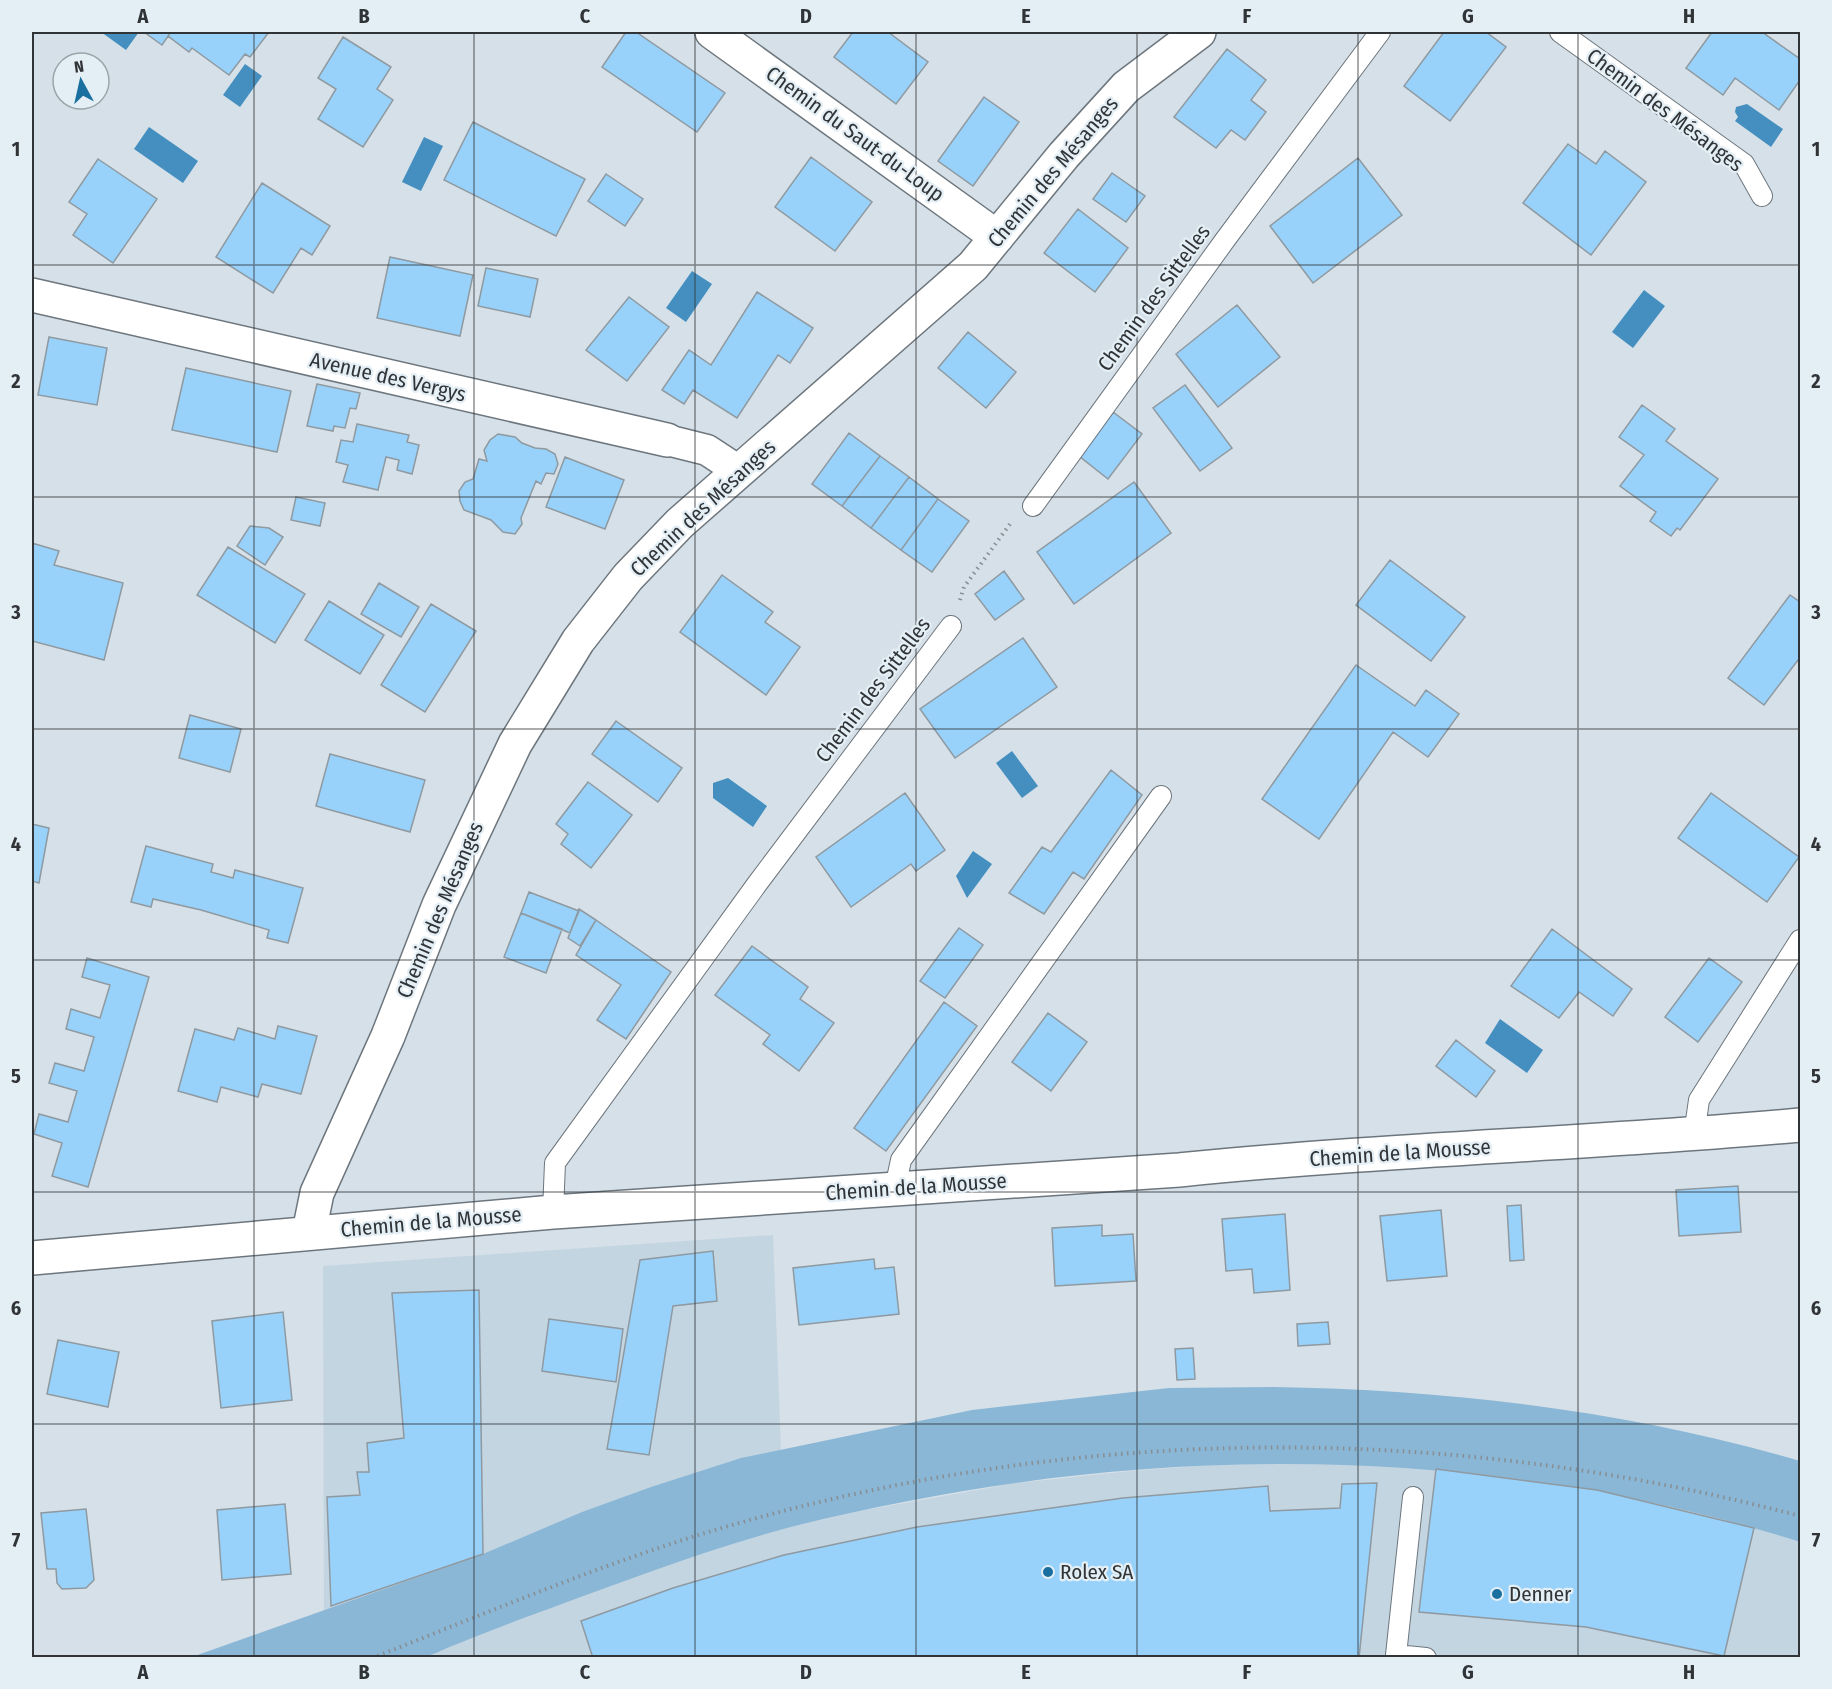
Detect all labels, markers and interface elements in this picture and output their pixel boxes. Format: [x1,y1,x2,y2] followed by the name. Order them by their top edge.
[137,4,150,28] text: A
[358,4,370,28] text: B
[580,4,591,28] text: C
[800,4,812,28] text: D
[1021,4,1031,28] text: E
[1243,4,1252,28] text: F
[1462,4,1474,28] text: G
[1683,4,1695,28] text: H
[1582,43,1748,177] street label: Chemin des Mésanges
[51,51,111,111] north arrow
[73,57,85,77] text: N
[761,61,949,207] street label: Chemin du Saut-du-Loup
[982,91,1124,253] street label: Chemin des Mésanges
[12,137,20,161] text: 1
[1812,137,1820,161] text: 1
[1092,220,1216,376] street label: Chemin des Sittelles
[308,346,469,408] street label: Avenue des Vergys
[10,369,21,393] text: 2
[1810,369,1821,393] text: 2
[625,434,781,582] street label: Chemin des Mésanges
[10,600,21,624] text: 3
[1810,600,1821,624] text: 3
[810,612,936,768] street label: Chemin des Sittelles
[391,818,489,1002] street label: Chemin des Mésanges
[11,832,21,856] text: 4
[1811,832,1821,856] text: 4
[11,1064,21,1088] text: 5
[1811,1064,1821,1088] text: 5
[1308,1134,1492,1172] street label: Chemin de la Mousse
[824,1168,1008,1206] street label: Chemin de la Mousse
[339,1201,523,1243] street label: Chemin de la Mousse
[11,1296,21,1320] text: 6
[1811,1296,1821,1320] text: 6
[12,1528,21,1552] text: 7
[1812,1528,1821,1552] text: 7
[1060,1559,1133,1585] place label: Rolex SA
[1041,1565,1055,1579] marker: Rolex SA
[1509,1581,1572,1607] place label: Denner
[1490,1587,1504,1601] marker: Denner
[137,1660,150,1684] text: A
[358,1660,370,1684] text: B
[580,1660,591,1684] text: C
[800,1660,812,1684] text: D
[1021,1660,1031,1684] text: E
[1243,1660,1252,1684] text: F
[1462,1660,1474,1684] text: G
[1683,1660,1695,1684] text: H

